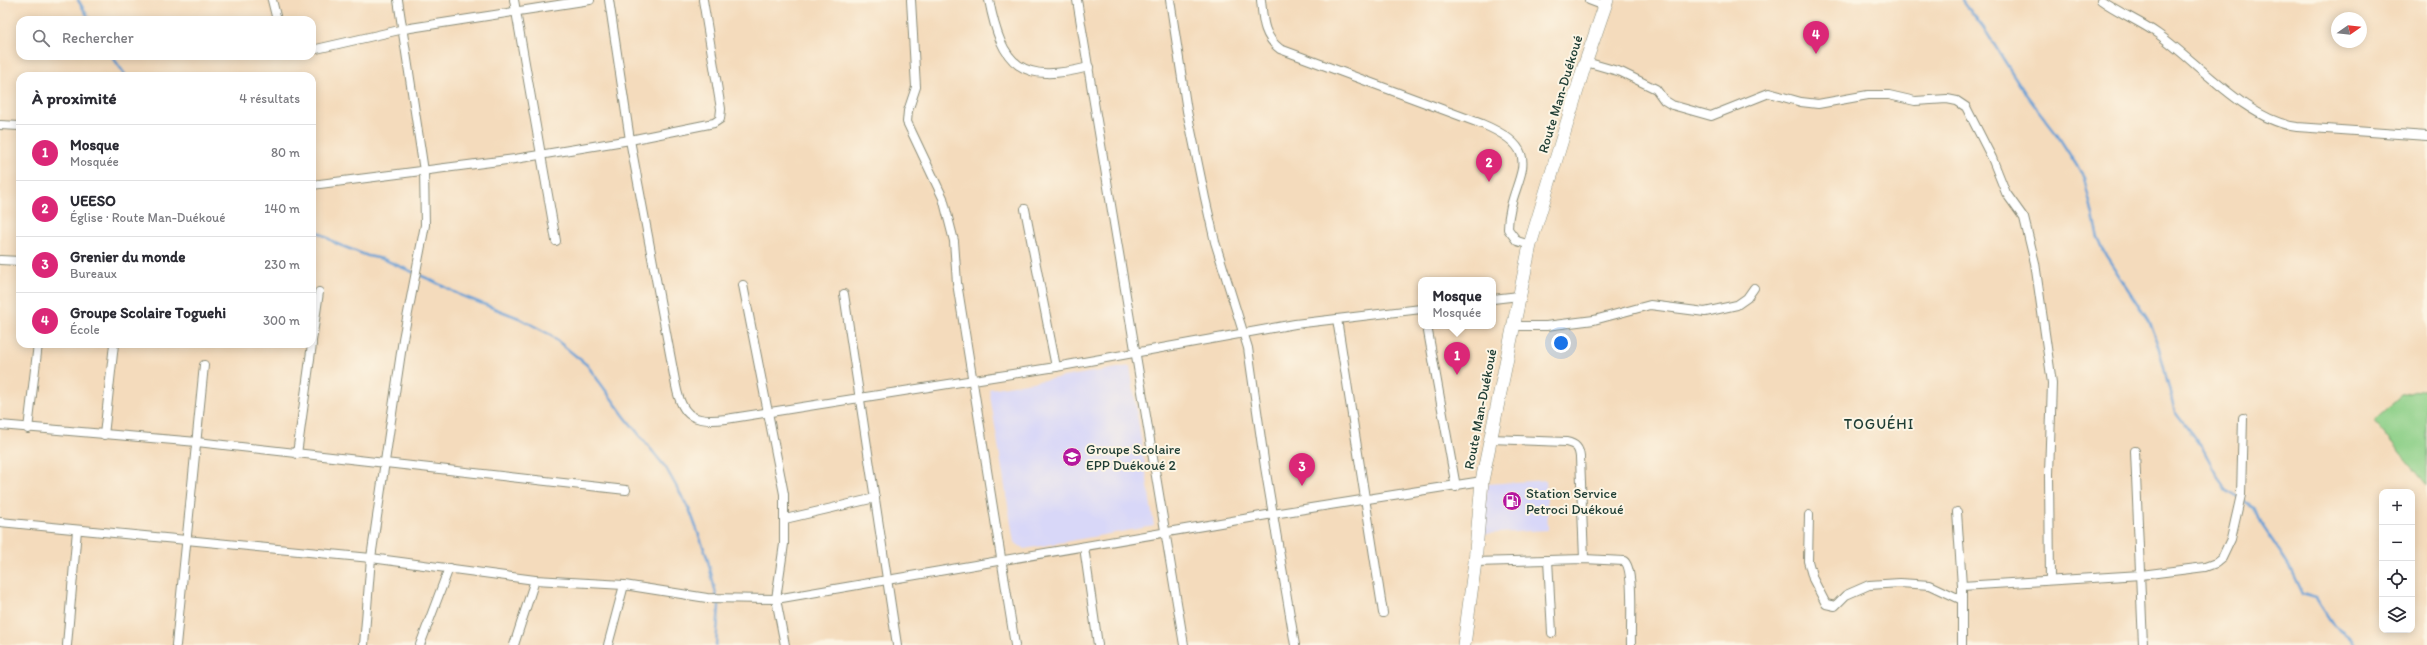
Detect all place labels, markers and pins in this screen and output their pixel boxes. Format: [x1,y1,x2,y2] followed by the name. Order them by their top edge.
[1803,21,1829,54] pin: 4
[1476,149,1502,182] pin: 2
[1444,342,1470,375] pin: 1
[1086,441,1181,474] place label: Groupe Scolaire EPP Duékoué 2
[1061,446,1083,468] school or university icon: Groupe Scolaire EPP Duékoué 2
[1289,453,1315,486] pin: 3
[1526,485,1624,518] place label: Station Service Petroci Duékoué
[1501,490,1523,512] fuel station icon: Station Service Petroci Duékoué

